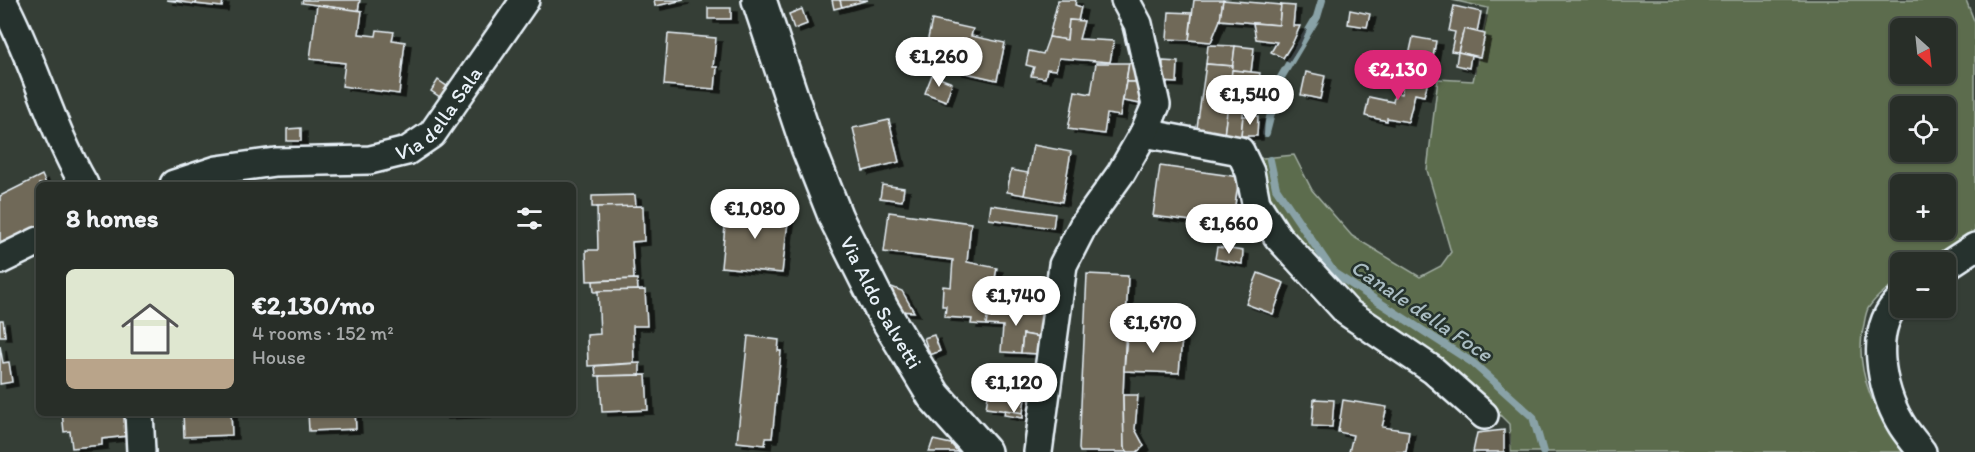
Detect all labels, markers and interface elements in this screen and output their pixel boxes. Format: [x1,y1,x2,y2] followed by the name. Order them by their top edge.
[1890,18,1956,84] north arrow
[1890,18,1956,318] map controls
[890,37,988,88] pin: €1,260
[910,44,968,68] text: €1,260
[1349,50,1447,101] pin: €2,130
[1368,57,1428,81] text: €2,130
[393,61,487,165] street label: Via della Sala
[1201,75,1299,126] pin: €1,540
[1220,82,1280,106] text: €1,540
[1890,96,1956,162] button: locate
[1890,174,1956,240] button: +
[706,189,804,240] pin: €1,080
[724,196,786,220] text: €1,080
[66,202,158,234] text: 8 homes
[513,202,546,235] icon: filters
[1180,204,1278,255] pin: €1,660
[1200,211,1258,235] text: €1,660
[835,232,928,373] street label: Via Aldo Salvetti
[1890,252,1956,318] button: −
[1346,253,1499,368] water label: Canale della Foce
[967,276,1065,327] pin: €1,740
[986,283,1046,307] text: €1,740
[252,289,375,321] text: €2,130/mo
[114,293,186,365] icon: home
[1104,303,1202,354] pin: €1,670
[1124,310,1182,334] text: €1,670
[252,321,394,345] text: 4 rooms · 152 m²
[252,345,306,369] text: House
[965,363,1063,414] pin: €1,120
[985,370,1043,394] text: €1,120

